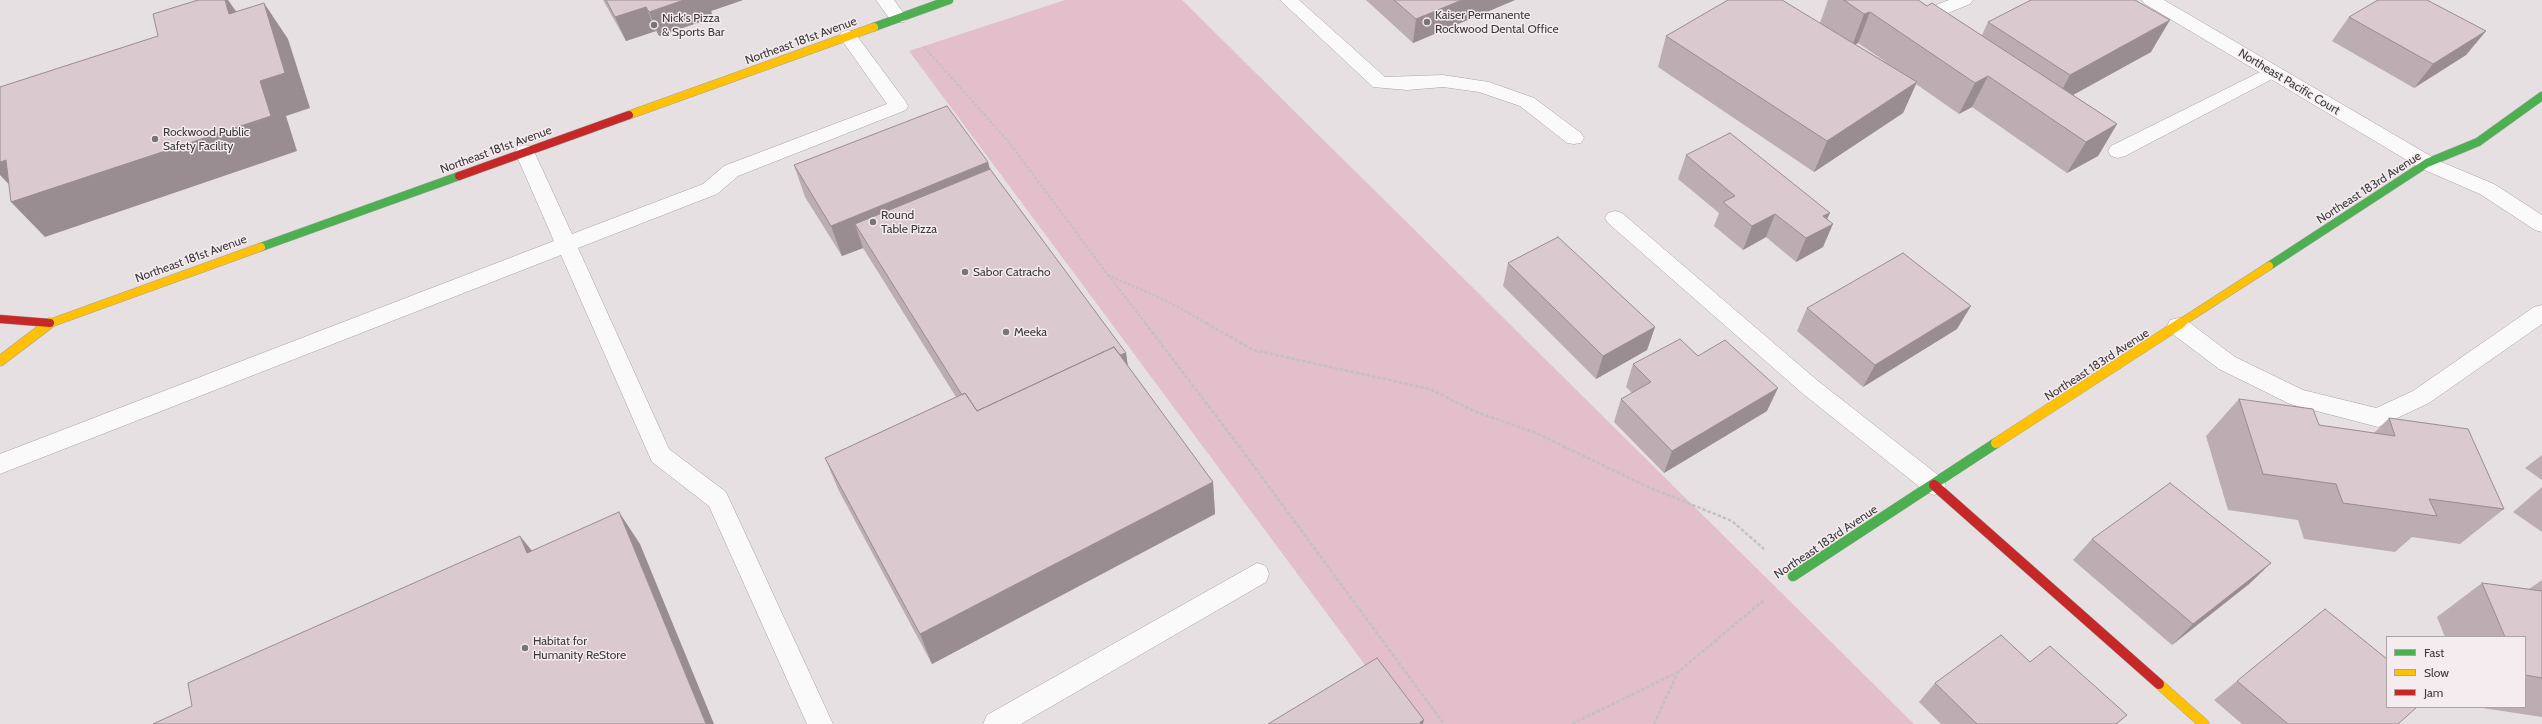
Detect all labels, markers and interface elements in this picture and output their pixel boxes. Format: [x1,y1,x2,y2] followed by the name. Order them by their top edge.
[1435,8,1559,36] place label: Kaiser Permanente Rockwood Dental Office
[662,11,724,39] place label: Nick's Pizza & Sports Bar
[743,14,859,68] street label: Northeast 181st Avenue
[1422,17,1432,27] marker: Kaiser Permanente Rockwood Dental Office
[649,20,659,30] marker: Nick's Pizza & Sports Bar
[2236,46,2342,118] street label: Northeast Pacific Court
[438,123,554,177] street label: Northeast 181st Avenue
[163,125,249,153] place label: Rockwood Public Safety Facility
[150,134,160,144] marker: Rockwood Public Safety Facility
[2314,149,2424,227] street label: Northeast 183rd Avenue
[881,208,937,236] place label: Round Table Pizza
[868,217,878,227] marker: Round Table Pizza
[133,232,249,286] street label: Northeast 181st Avenue
[973,265,1051,279] place label: Sabor Catracho
[960,267,970,277] marker: Sabor Catracho
[1014,325,1047,339] place label: Meeka
[2042,326,2152,404] street label: Northeast 183rd Avenue
[1001,327,1011,337] marker: Meeka
[1772,502,1880,582] street label: Northeast 183rd Avenue
[533,634,626,662] place label: Habitat for Humanity ReStore
[2386,636,2526,708] legend
[520,643,530,653] marker: Habitat for Humanity ReStore
[2424,645,2444,660] text: Fast
[2424,665,2449,680] text: Slow
[2424,685,2443,700] text: Jam

